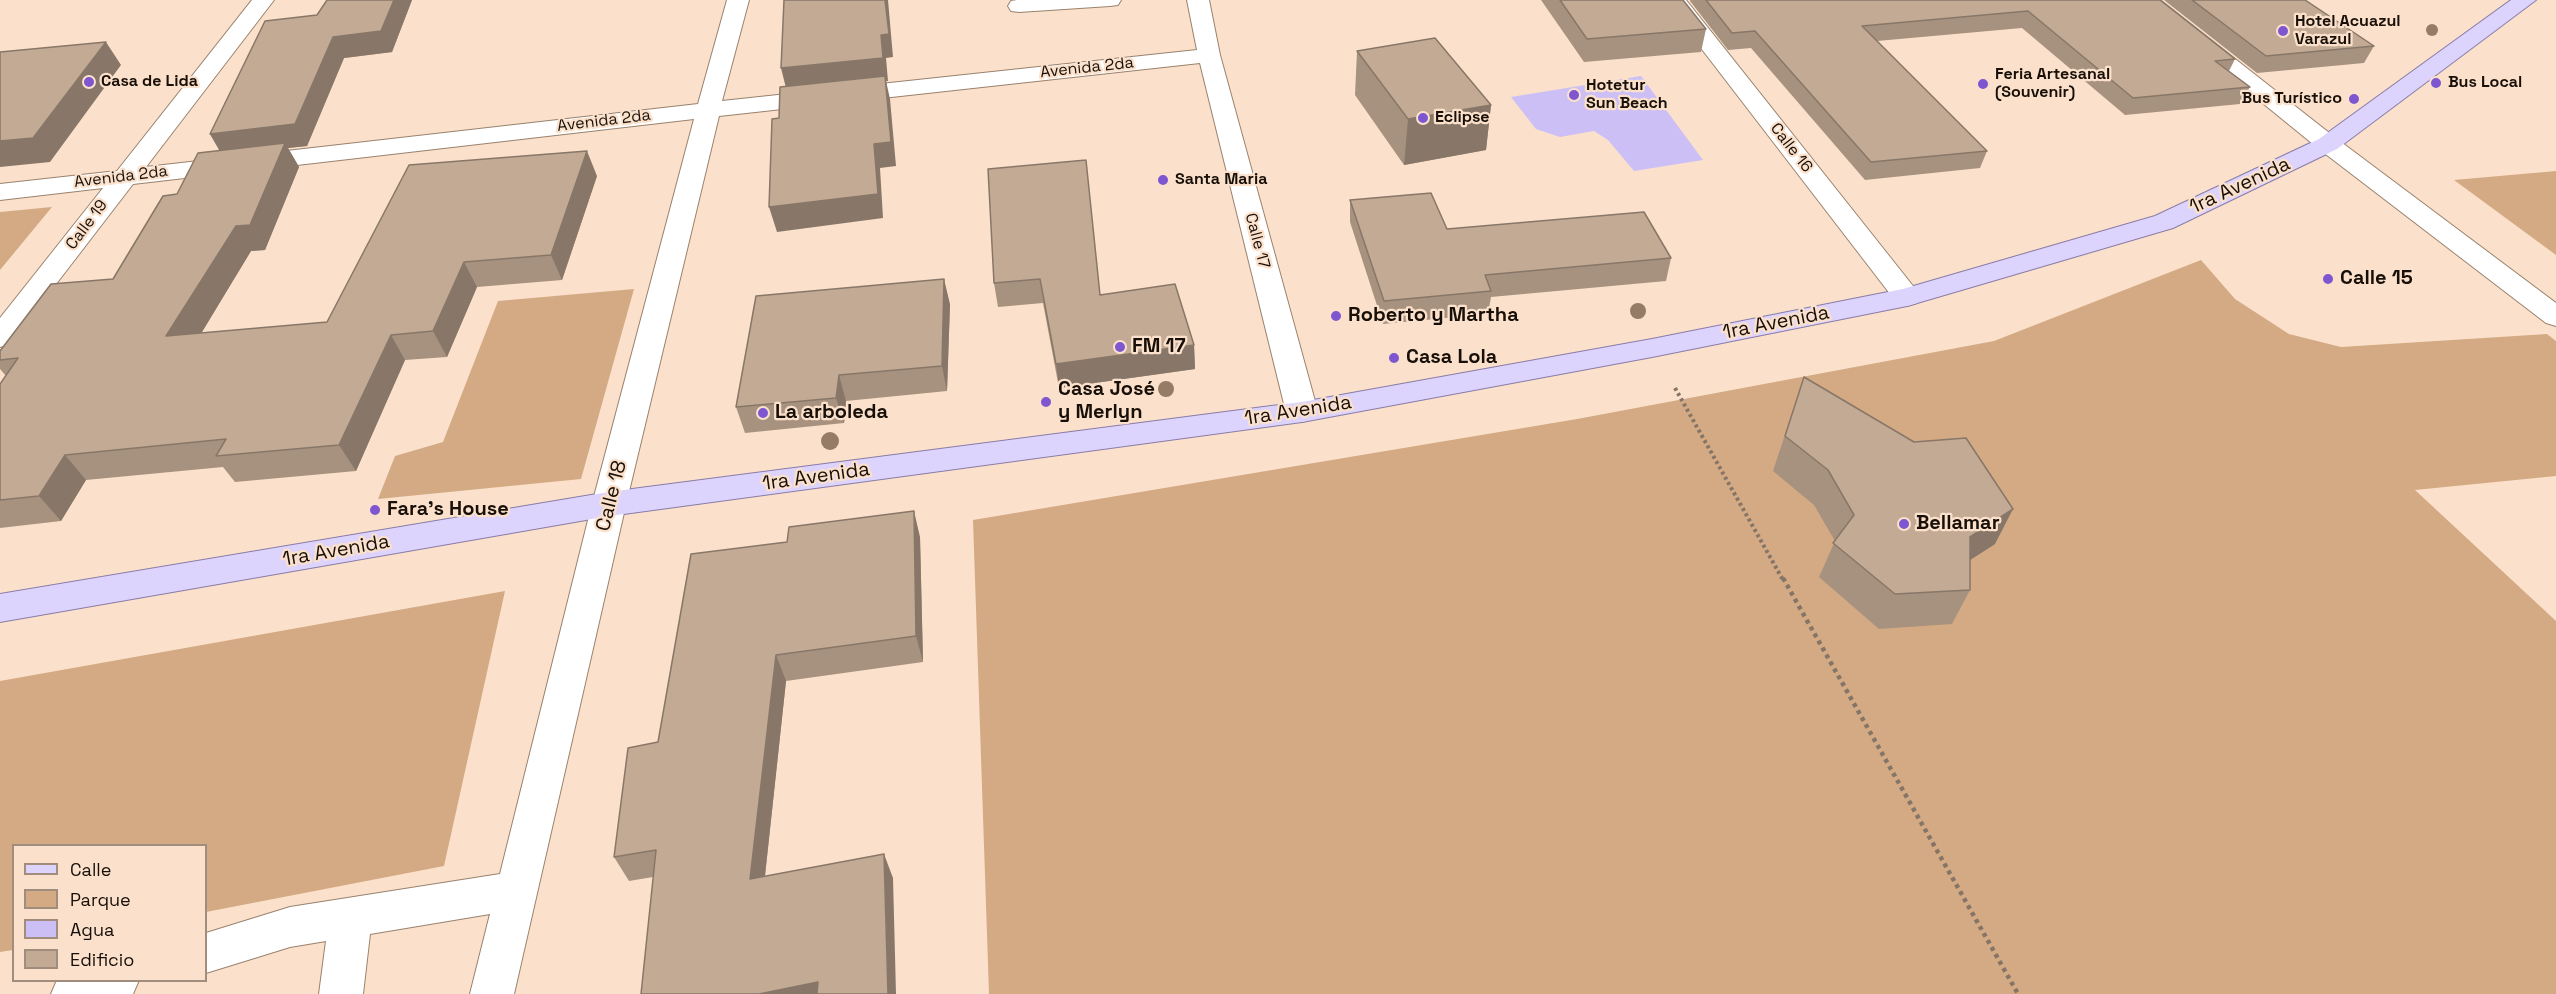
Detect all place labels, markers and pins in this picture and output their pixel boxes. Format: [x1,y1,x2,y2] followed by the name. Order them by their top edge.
[2295,12,2401,50] place label: Hotel Acuazul Varazul
[2276,24,2290,38] marker: Hotel Acuazul Varazul
[1995,65,2110,103] place label: Feria Artesanal (Souvenir)
[101,72,198,92] place label: Casa de Lida
[2448,73,2522,93] place label: Bus Local
[82,75,96,89] marker: Casa de Lida
[1586,76,1668,114] place label: Hotetur Sun Beach
[2429,76,2443,90] marker: Bus Local
[1976,77,1990,91] marker: Feria Artesanal (Souvenir)
[1567,88,1581,102] marker: Hotetur Sun Beach
[2241,89,2342,109] place label: Bus Turístico
[2347,92,2361,106] marker: Bus Turístico
[1435,108,1490,128] place label: Eclipse
[1416,111,1430,125] marker: Eclipse
[1175,170,1267,190] place label: Santa Maria
[1156,173,1170,187] marker: Santa Maria
[2340,267,2413,291] place label: Calle 15
[2321,272,2335,286] marker: Calle 15
[1348,304,1519,328] place label: Roberto y Martha
[1329,309,1343,323] marker: Roberto y Martha
[1132,335,1186,359] place label: FM 17
[1113,340,1127,354] marker: FM 17
[1406,346,1497,370] place label: Casa Lola
[1387,351,1401,365] marker: Casa Lola
[1058,378,1155,425] place label: Casa José y Merlyn
[1039,395,1053,409] marker: Casa José y Merlyn
[775,401,888,425] place label: La arboleda
[756,406,770,420] marker: La arboleda
[387,498,509,522] place label: Fara's House
[368,503,382,517] marker: Fara's House
[1916,512,2000,536] place label: Bellamar
[1897,517,1911,531] marker: Bellamar

